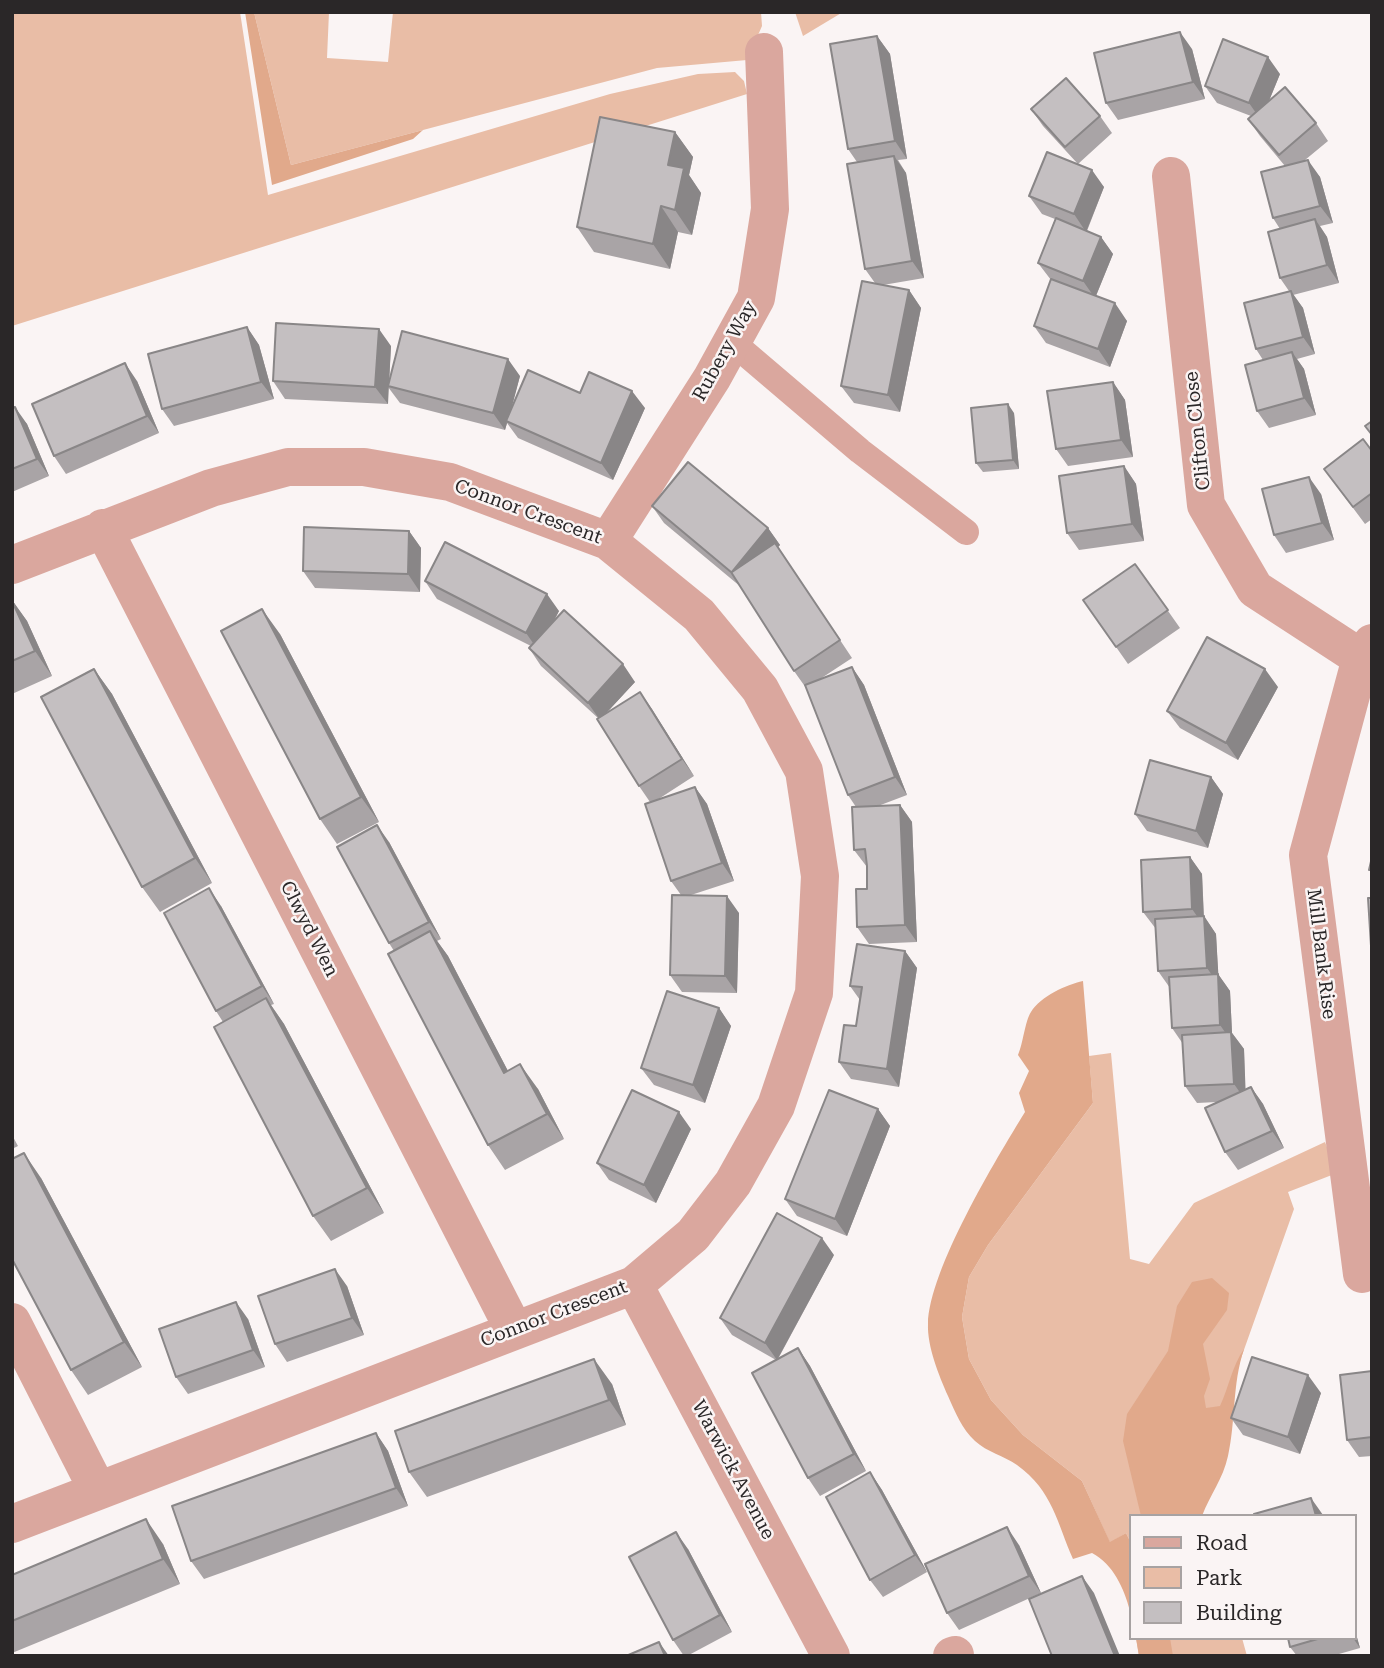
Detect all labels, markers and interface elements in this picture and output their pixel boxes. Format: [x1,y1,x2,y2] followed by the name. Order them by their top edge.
[688,297,762,405] street label: Rubery Way
[1180,370,1216,492] street label: Clifton Close
[451,475,605,549] street label: Connor Crescent
[275,877,343,981] street label: Clwyd Wen
[1302,888,1340,1020] street label: Mill Bank Rise
[477,1276,631,1352] street label: Connor Crescent
[687,1397,779,1543] street label: Warwick Avenue
[1128,1514,1356,1640] legend
[1196,1531,1248,1555] text: Road
[1196,1566,1242,1590] text: Park
[1196,1601,1282,1625] text: Building

